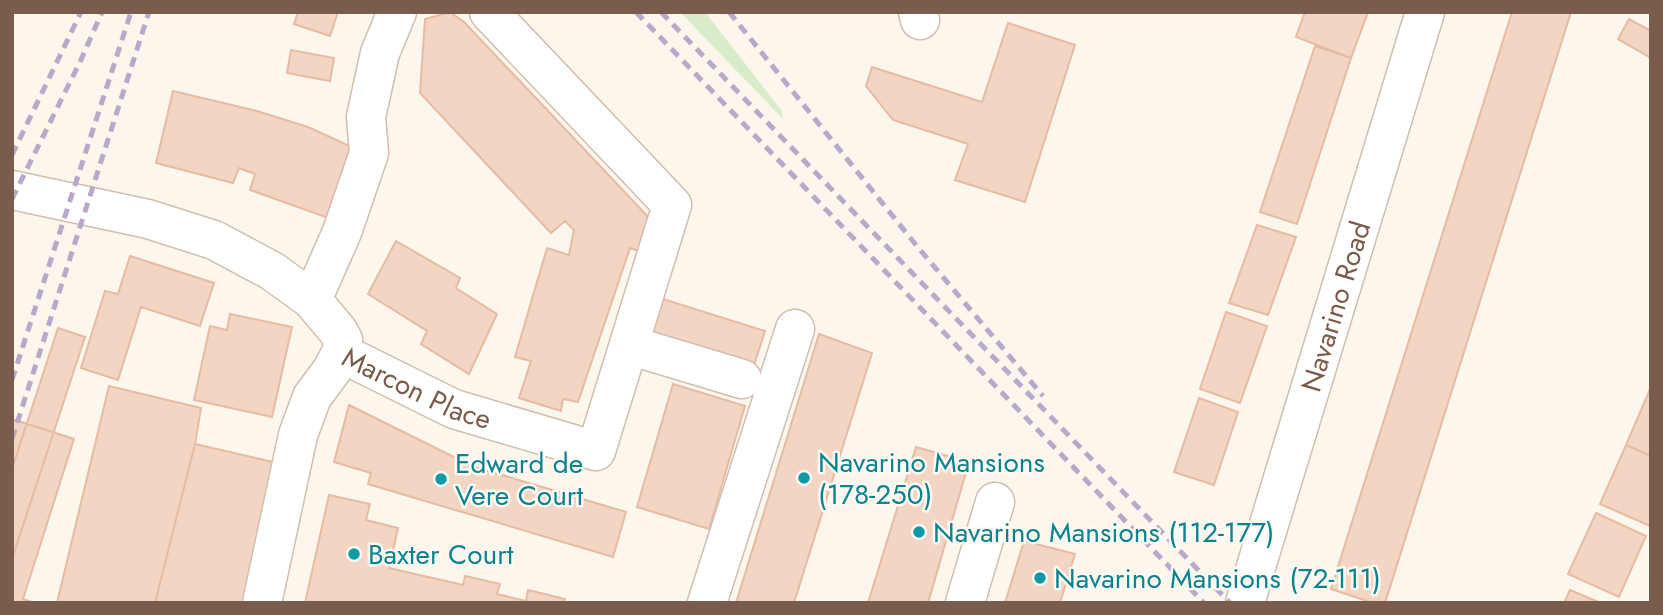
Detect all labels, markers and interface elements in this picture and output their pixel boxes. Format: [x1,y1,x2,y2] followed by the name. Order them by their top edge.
[1290,216,1381,397] street label: Navarino Road
[335,336,496,439] street label: Marcon Place
[818,442,1045,515] place label: Navarino Mansions (178-250)
[455,443,583,516] place label: Edward de Vere Court
[796,470,812,486] marker: Navarino Mansions (178-250)
[433,471,449,487] marker: Edward de Vere Court
[933,512,1275,553] place label: Navarino Mansions (112-177)
[911,524,927,540] marker: Navarino Mansions (112-177)
[368,534,514,575] place label: Baxter Court
[346,546,362,562] marker: Baxter Court
[1054,558,1381,599] place label: Navarino Mansions (72-111)
[1032,570,1048,586] marker: Navarino Mansions (72-111)

